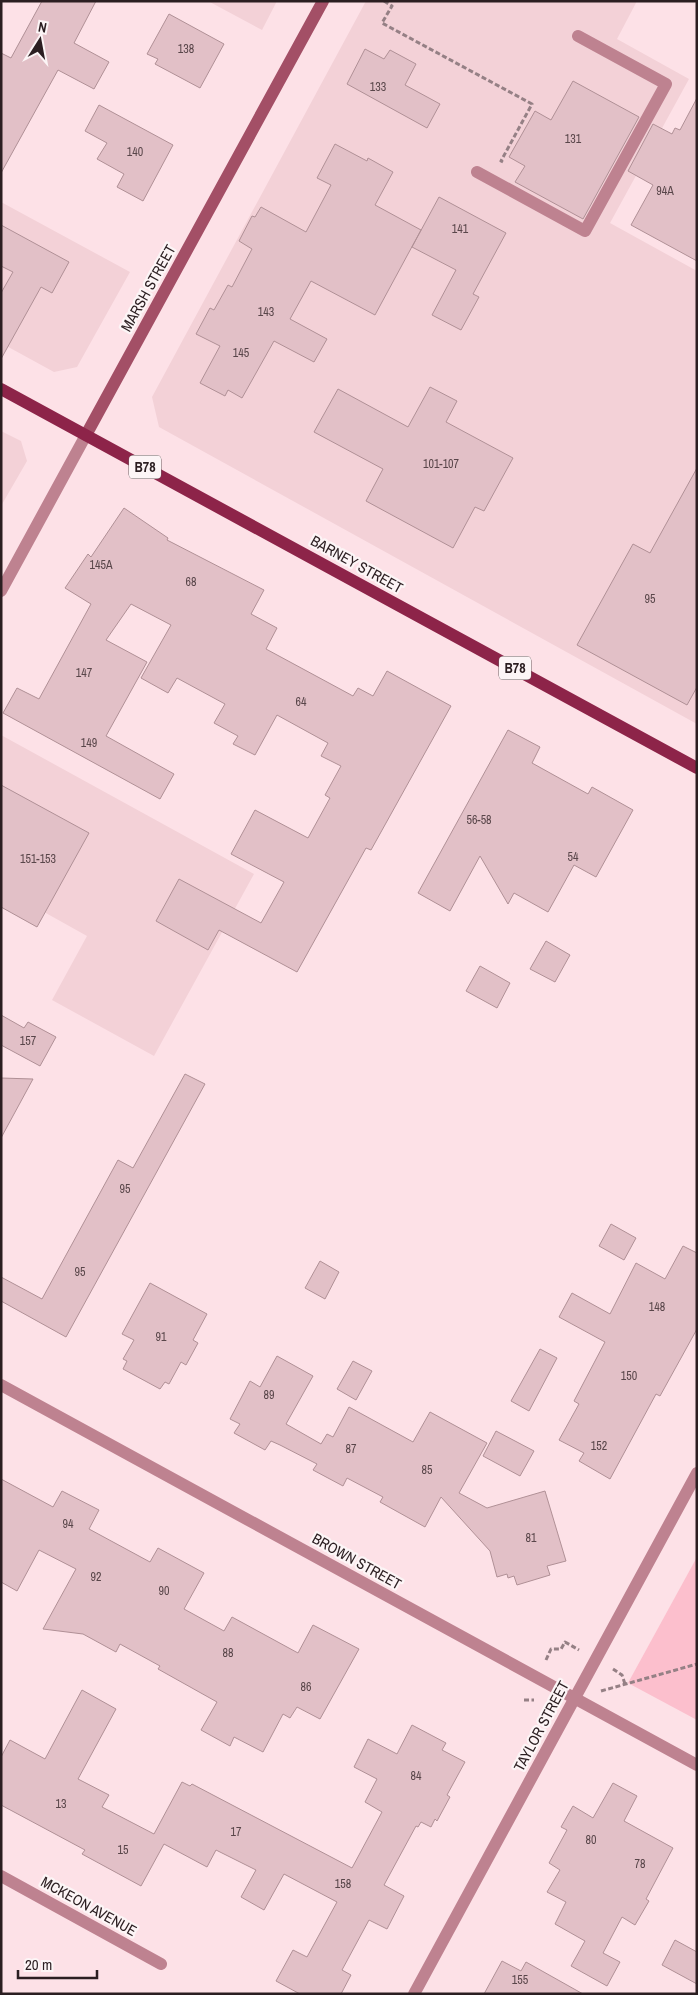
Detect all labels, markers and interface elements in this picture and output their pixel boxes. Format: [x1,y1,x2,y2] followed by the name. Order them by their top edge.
[15,15,65,65] north arrow
[37,18,48,37] text: N
[178,41,194,57] house number: 138
[370,79,386,95] house number: 133
[565,131,582,147] house number: 131
[127,144,143,160] house number: 140
[656,183,674,199] house number: 94A
[452,221,469,237] house number: 141
[115,240,181,335] street label: MARSH STREET
[258,304,274,320] house number: 143
[233,345,250,361] house number: 145
[129,456,161,478] road number: B78
[423,456,460,472] house number: 101-107
[307,530,407,598] street label: BARNEY STREET
[90,557,113,573] house number: 145A
[186,574,196,590] house number: 68
[645,591,656,607] house number: 95
[499,656,531,680] road number: B78
[76,665,93,681] house number: 147
[296,694,307,710] house number: 64
[81,735,97,751] house number: 149
[466,812,492,828] house number: 56-58
[568,849,579,865] house number: 54
[20,851,56,867] house number: 151-153
[20,1033,37,1049] house number: 157
[120,1181,131,1197] house number: 95
[75,1264,86,1280] house number: 95
[649,1299,665,1315] house number: 148
[156,1329,167,1345] house number: 91
[621,1368,637,1384] house number: 150
[264,1387,274,1403] house number: 89
[591,1438,607,1454] house number: 152
[346,1441,357,1457] house number: 87
[422,1462,433,1478] house number: 85
[63,1516,74,1532] house number: 94
[309,1528,406,1594] street label: BROWN STREET
[526,1530,537,1546] house number: 81
[91,1569,101,1585] house number: 92
[159,1583,169,1599] house number: 90
[223,1645,233,1661] house number: 88
[508,1677,574,1775] street label: TAYLOR STREET
[301,1679,311,1695] house number: 86
[411,1768,422,1784] house number: 84
[56,1796,66,1812] house number: 13
[231,1824,242,1840] house number: 17
[586,1832,596,1848] house number: 80
[118,1842,129,1858] house number: 15
[635,1856,645,1872] house number: 78
[37,1871,141,1941] street label: MCKEON AVENUE
[335,1876,351,1892] house number: 158
[18,1948,96,1980] scale bar
[25,1954,52,1975] text: 20 m
[512,1972,529,1988] house number: 155

